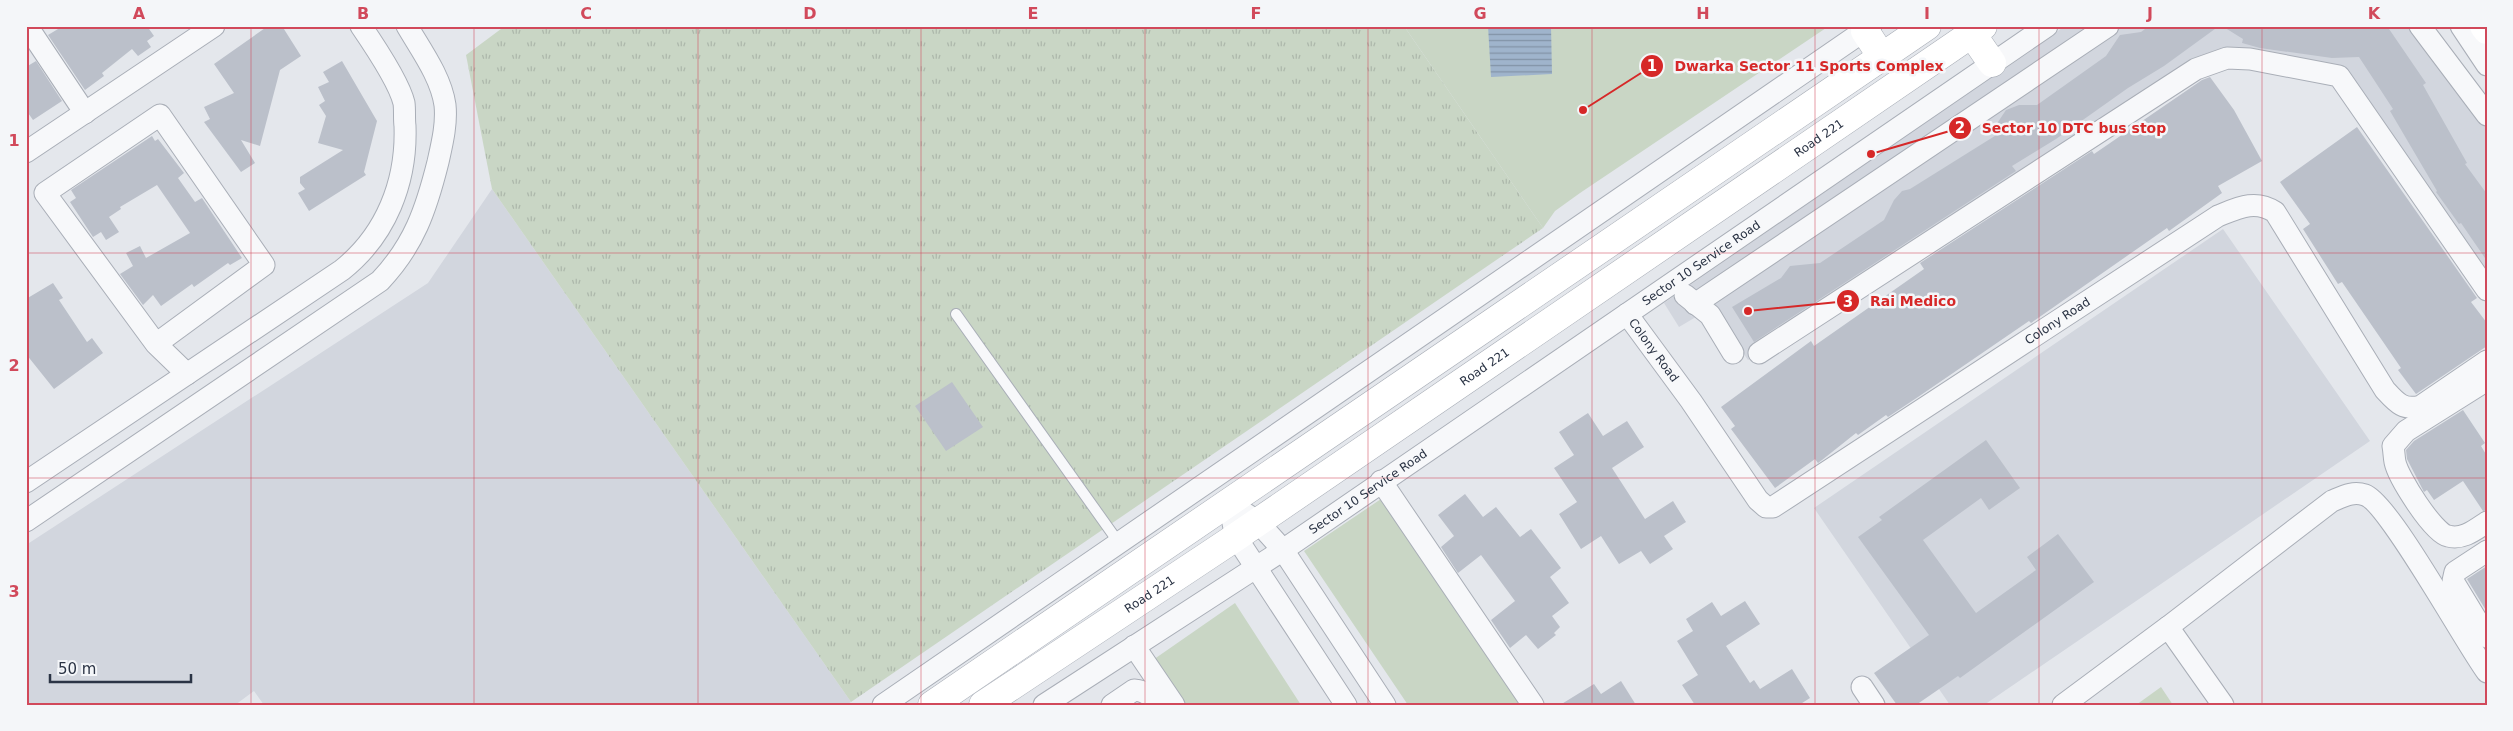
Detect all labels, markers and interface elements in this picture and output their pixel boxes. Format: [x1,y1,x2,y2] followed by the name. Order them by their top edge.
[133,4,146,23] text: A
[357,4,369,23] text: B
[580,4,592,23] text: C
[803,4,817,23] text: D
[1028,4,1038,23] text: E
[1251,4,1261,23] text: F
[1473,4,1487,23] text: G
[1696,4,1710,23] text: H
[1924,4,1930,23] text: I
[2146,4,2153,23] text: J
[2368,4,2381,23] text: K
[1639,51,1954,80] callout: Dwarka Sector 11 Sports Complex
[1647,57,1657,75] text: 1
[1674,58,1944,74] text: Dwarka Sector 11 Sports Complex
[1947,113,2177,142] callout: Sector 10 DTC bus stop
[1792,116,1846,160] street label: Road 221
[1955,119,1965,137] text: 2
[1982,120,2166,136] text: Sector 10 DTC bus stop
[8,131,20,150] text: 1
[1640,218,1763,309] street label: Sector 10 Service Road
[1835,287,1966,316] callout: Rai Medico
[1843,293,1853,311] text: 3
[1870,293,1956,309] text: Rai Medico
[2022,295,2093,347] street label: Colony Road
[1626,316,1682,385] street label: Colony Road
[1457,345,1512,389] street label: Road 221
[8,356,20,375] text: 2
[1306,446,1430,537] street label: Sector 10 Service Road
[1122,573,1177,616] street label: Road 221
[8,582,20,601] text: 3
[50,651,191,683] scale bar
[58,660,96,678] text: 50 m

